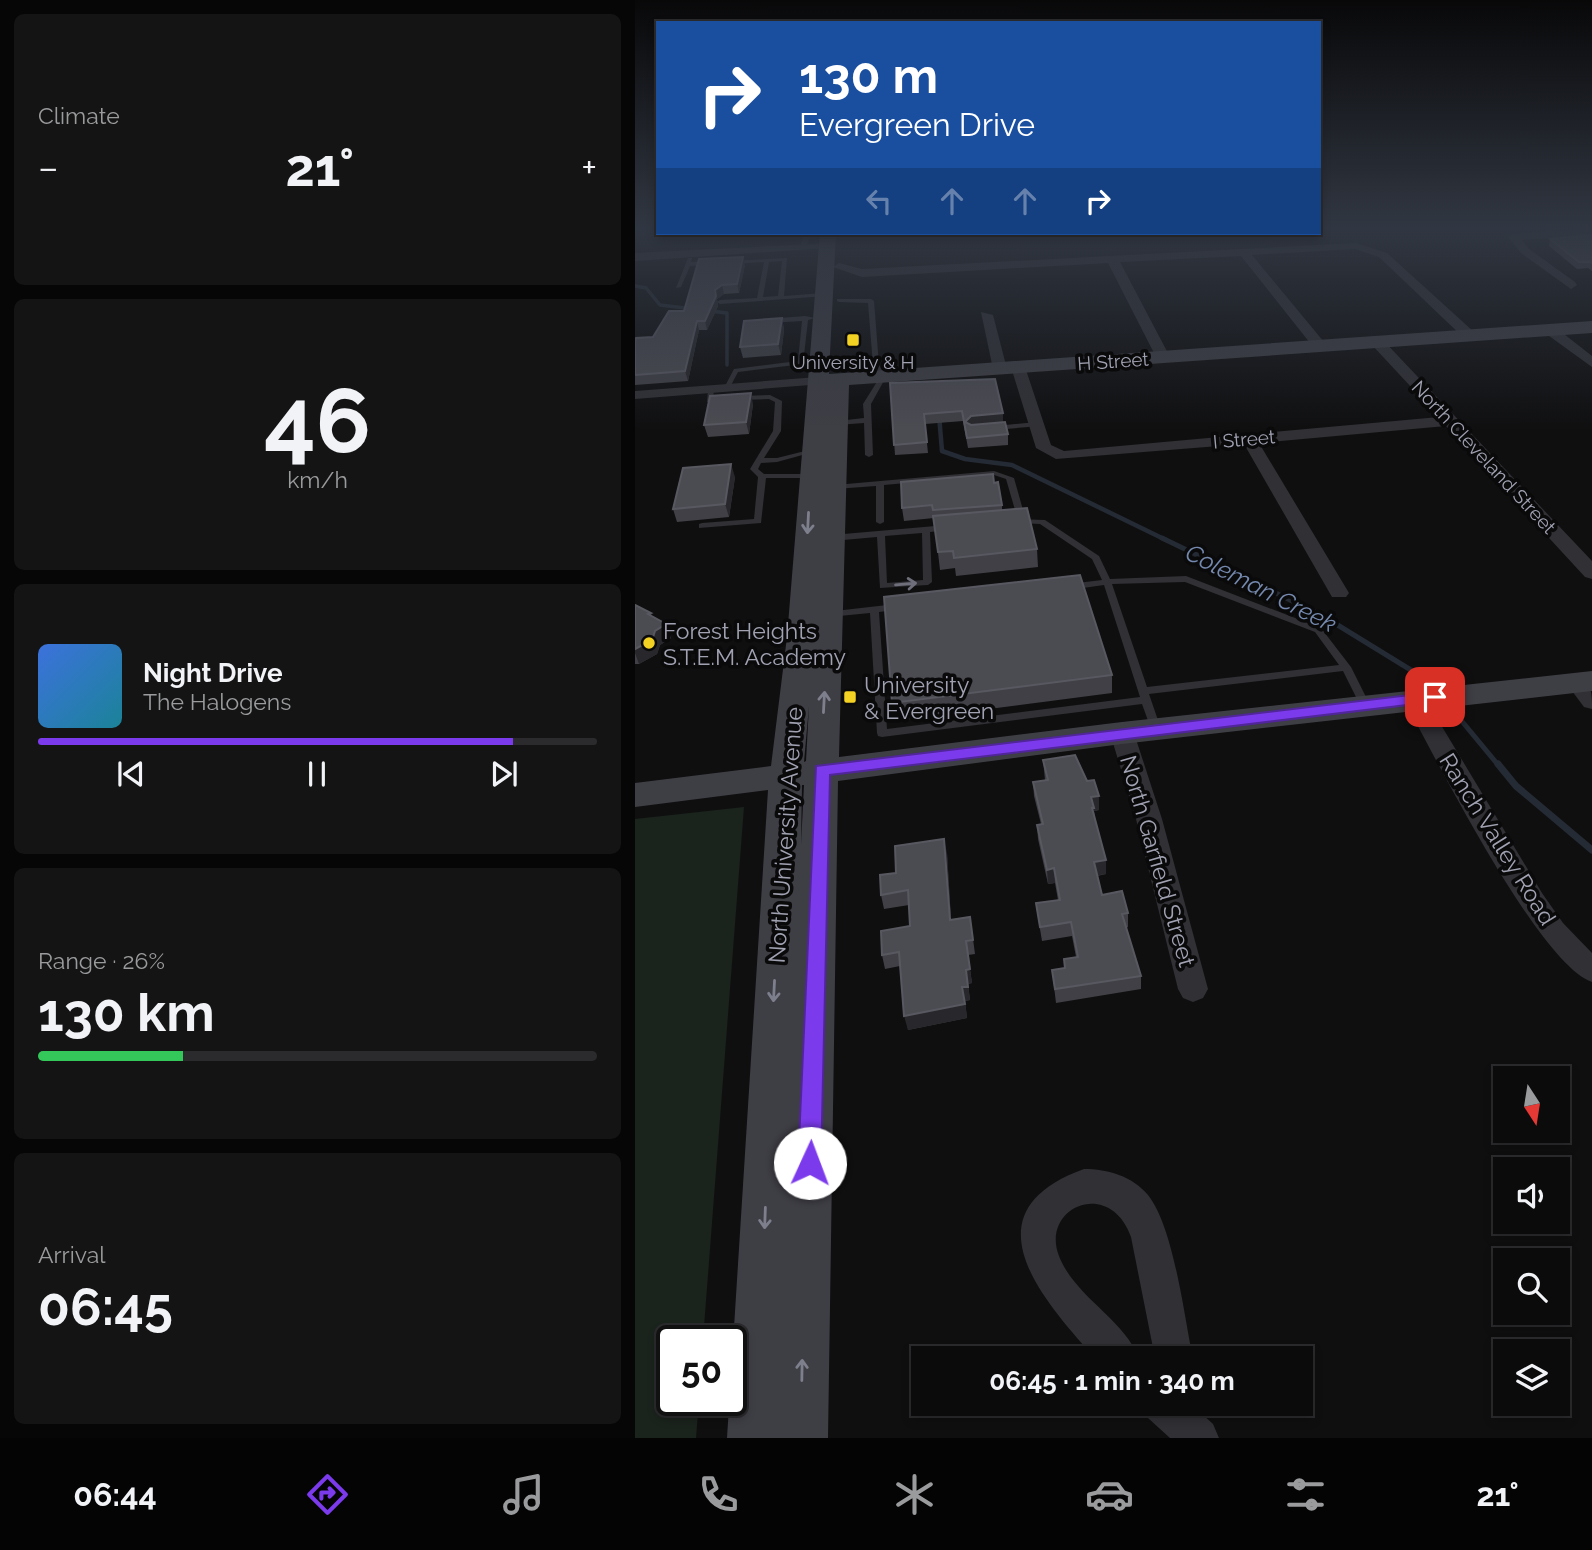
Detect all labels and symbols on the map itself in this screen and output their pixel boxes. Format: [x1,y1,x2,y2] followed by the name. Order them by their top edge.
[845,332,861,348] marker: University & H
[1077,347,1150,374] street label: H Street
[792,351,914,373] place label: University & H
[1407,376,1561,538] street label: North Cleveland Street
[1212,425,1277,453] street label: I Street
[802,511,815,534] one-way arrow
[1181,537,1341,639] water label: Coleman Creek
[894,577,916,590] one-way arrow
[663,617,846,670] place label: Forest Heights S.T.E.M. Academy
[641,635,657,651] marker: Forest Heights S.T.E.M. Academy
[1405,667,1465,727] pin
[864,671,994,724] place label: University & Evergreen
[842,689,858,705] marker: University & Evergreen
[818,691,831,714] one-way arrow
[763,706,807,964] street label: North University Avenue
[1434,748,1562,930] street label: Ranch Valley Road
[1115,752,1201,970] street label: North Garfield Street
[767,979,780,1002] one-way arrow
[1493,1066,1569,1143] north arrow
[773,1126,847,1200] position arrow
[758,1206,771,1229] one-way arrow
[656,1325,747,1416] speed limit sign: 50
[795,1359,809,1382] one-way arrow

